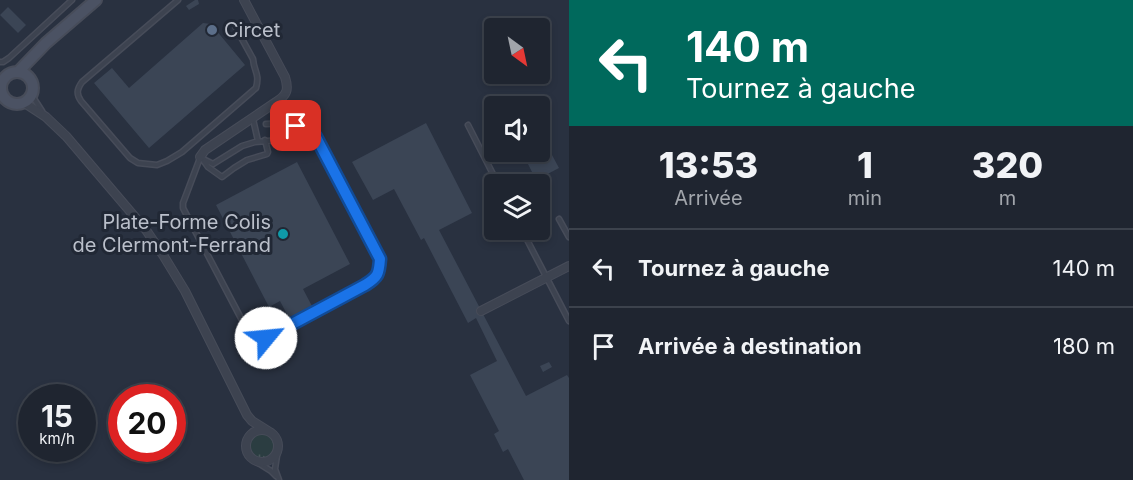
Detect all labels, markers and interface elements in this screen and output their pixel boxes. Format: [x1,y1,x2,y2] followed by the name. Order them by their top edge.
[224,18,281,42] place label: Circet
[484,18,550,84] north arrow
[484,18,550,240] map controls
[686,21,809,72] text: 140 m
[205,23,219,37] marker: Circet
[587,24,665,102] icon: left
[686,72,915,105] text: Tournez à gauche
[484,96,550,162] button: sound
[270,100,321,151] pin
[279,109,312,142] icon: arrive
[659,143,758,187] text: 13:53
[857,143,873,187] text: 1
[972,143,1043,187] text: 320
[484,174,550,240] button: layers
[674,186,743,210] text: Arrivée
[848,186,882,210] text: min
[999,186,1016,210] text: m
[72,210,271,257] place label: Plate-Forme Colis de Clermont-Ferrand
[276,227,290,241] marker: Plate-Forme Colis de Clermont-Ferrand
[587,252,620,285] icon: left
[638,255,830,281] text: Tournez à gauche
[1053,255,1115,281] text: 140 m
[234,306,298,370] position arrow
[587,330,620,363] icon: arrive
[638,333,862,359] text: Arrivée à destination
[1053,333,1115,359] text: 180 m
[108,384,186,462] speed limit sign: 20
[41,398,73,434] text: 15
[39,429,75,448] text: km/h

